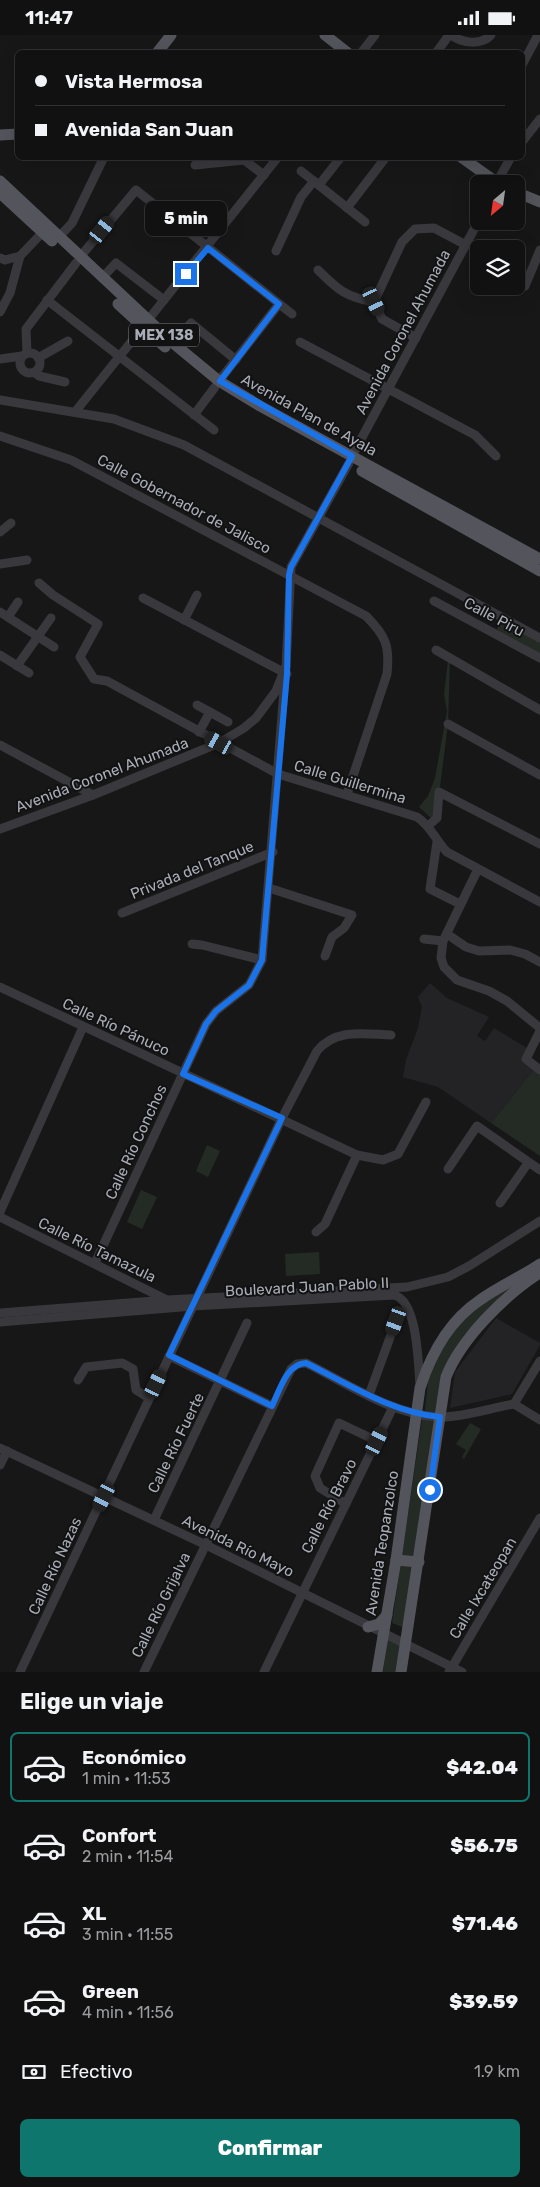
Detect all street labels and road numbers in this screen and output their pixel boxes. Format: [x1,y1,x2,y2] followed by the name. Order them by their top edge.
[352,247,454,417] street label: Avenida Coronel Ahumada
[129,323,199,347] road number: MEX 138
[238,370,380,460] street label: Avenida Plan de Ayala
[94,451,274,557] street label: Calle Gobernador de Jalisco
[461,594,527,640] street label: Calle Piru
[13,734,191,816] street label: Avenida Coronel Ahumada
[292,756,408,808] street label: Calle Guillermina
[128,837,256,903] street label: Privada del Tanque
[60,994,172,1060] street label: Calle Río Pánuco
[101,1081,171,1202] street label: Calle Río Conchos
[35,1214,159,1286] street label: Calle Río Tamazula
[225,1274,389,1300] street label: Boulevard Juan Pablo II
[144,1390,208,1496] street label: Calle Río Fuerte
[297,1456,361,1556] street label: Calle Río Bravo
[362,1469,402,1617] street label: Avenida Teopanzolco
[179,1511,297,1581] street label: Avenida Río Mayo
[25,1514,86,1618] street label: Calle Río Nazas
[446,1534,520,1642] street label: Calle Ixcateopan
[128,1549,194,1661] street label: Calle Río Grijalva

